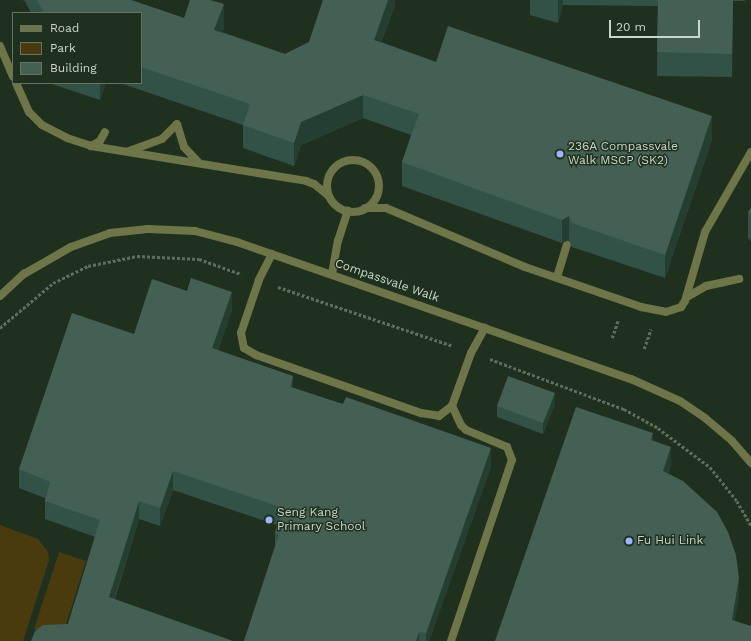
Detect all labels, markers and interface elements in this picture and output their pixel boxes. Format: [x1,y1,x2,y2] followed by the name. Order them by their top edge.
[12,12,142,84] legend
[611,12,702,38] scale bar
[616,20,646,34] text: 20 m
[50,21,79,35] text: Road
[50,41,76,55] text: Park
[50,61,97,75] text: Building
[568,140,678,168] place label: 236A Compassvale Walk MSCP (SK2)
[555,149,565,159] marker: 236A Compassvale Walk MSCP (SK2)
[333,256,441,306] street label: Compassvale Walk
[277,506,366,534] place label: Seng Kang Primary School
[264,515,274,525] marker: Seng Kang Primary School
[637,534,703,548] place label: Fu Hui Link
[624,536,634,546] marker: Fu Hui Link

